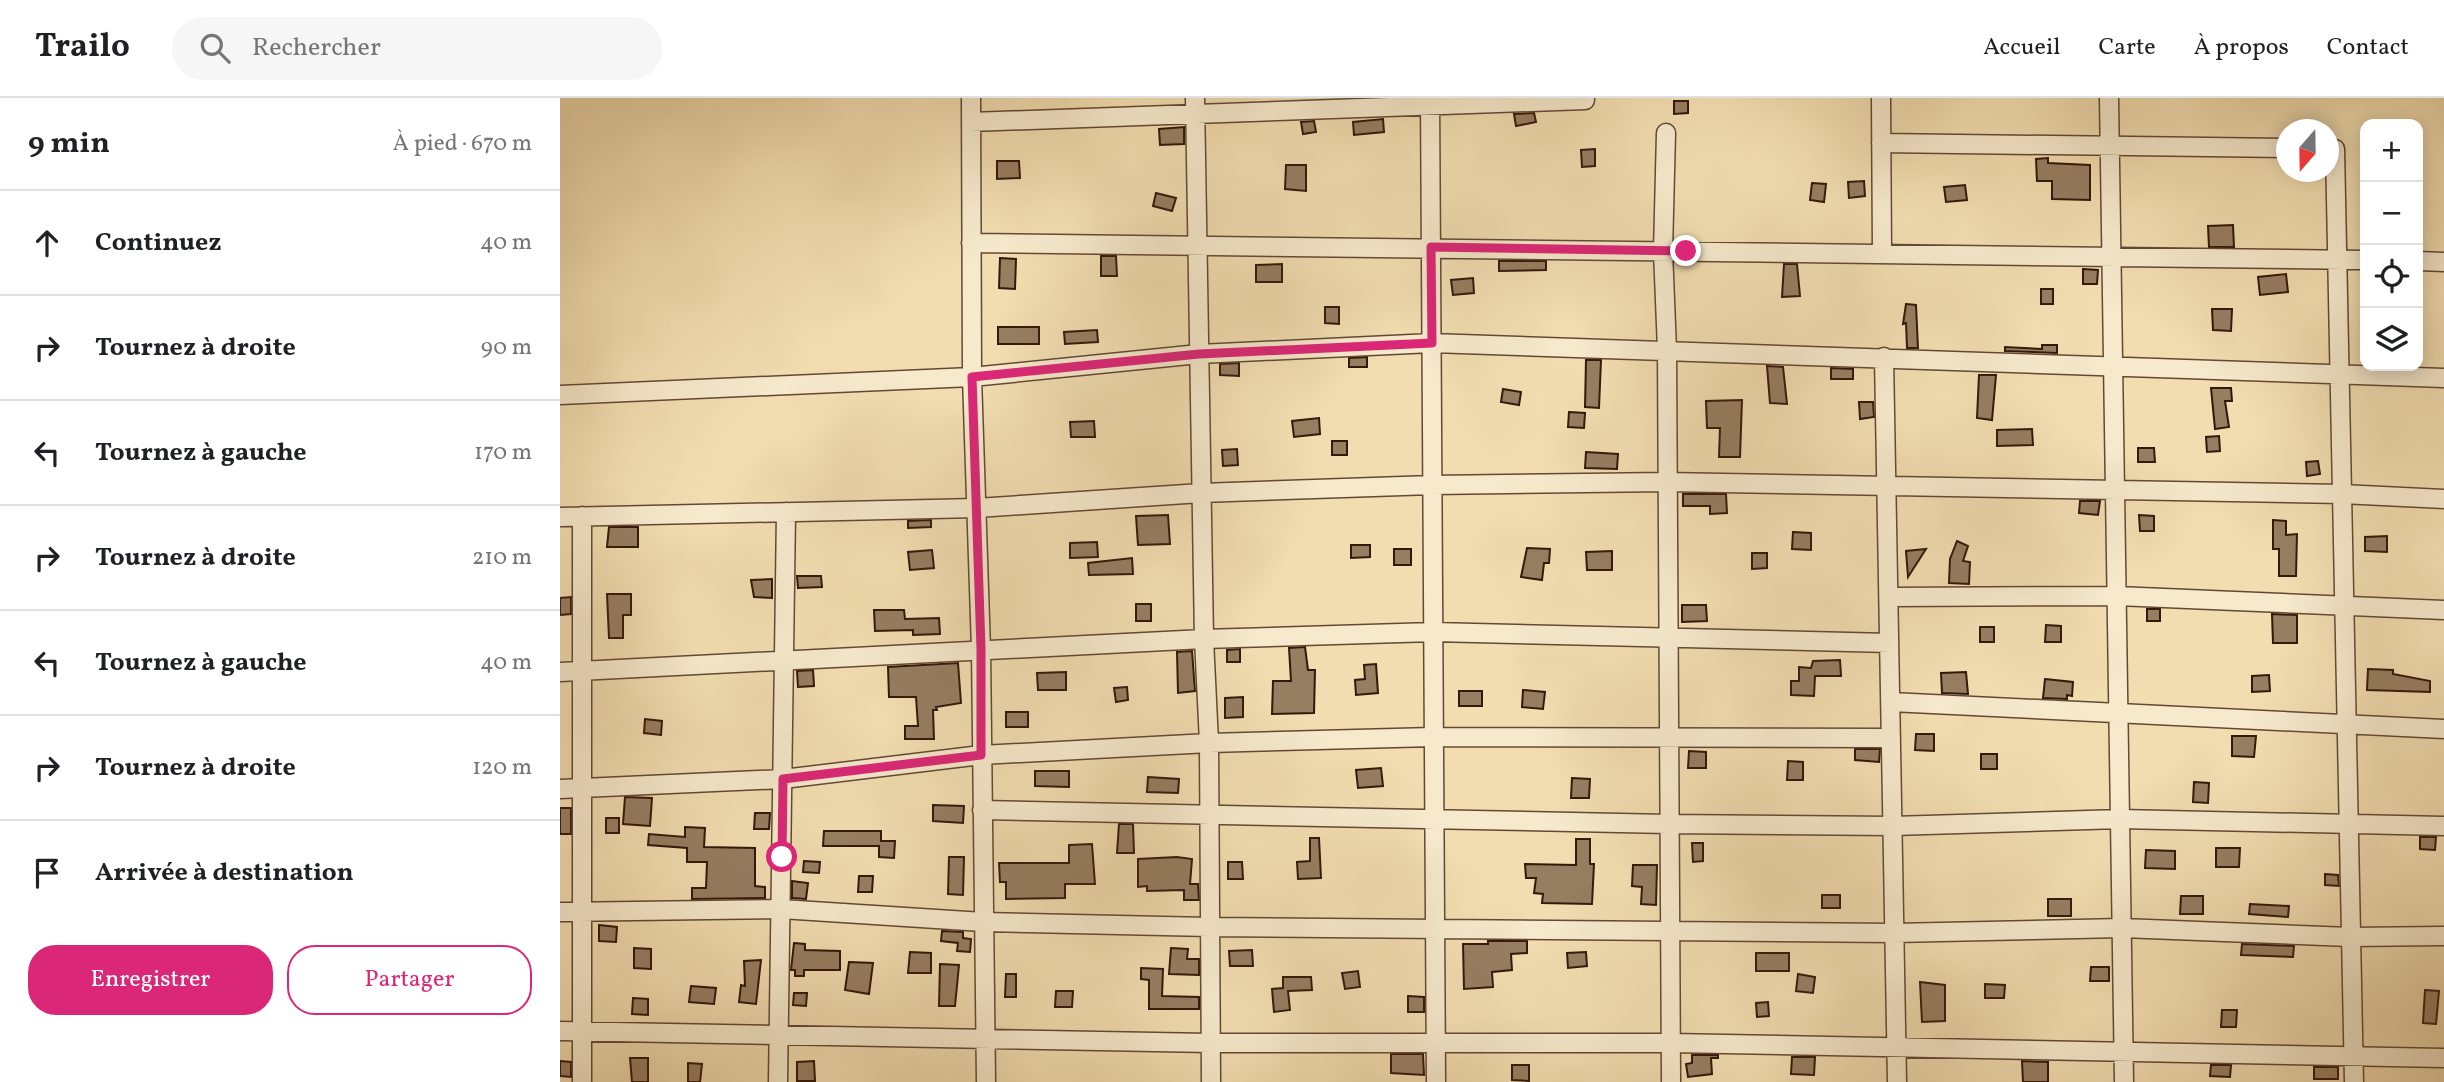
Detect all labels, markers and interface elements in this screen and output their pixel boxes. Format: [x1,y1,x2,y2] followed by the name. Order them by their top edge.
[172,17,662,80] search box
[35,25,130,71] text: Trailo
[196,29,234,67] icon: search
[252,30,381,66] text: Rechercher
[1983,31,2060,65] text: Accueil
[2098,31,2156,65] text: Carte
[2194,31,2289,65] text: À propos
[2327,31,2409,65] text: Contact
[2276,119,2339,182] north arrow
[2360,119,2423,371] map controls
[2360,119,2423,182] button: +
[28,123,110,165] text: 9 min
[393,128,532,160] text: À pied · 670 m
[2360,182,2423,245] button: −
[28,224,66,262] icon: ahead
[95,225,221,261] text: Continuez
[480,227,532,259] text: 40 m
[1670,235,1701,266] route end
[2360,245,2423,308] button: locate
[2360,308,2423,371] button: layers
[28,329,66,367] icon: right
[95,330,296,366] text: Tournez à droite
[481,332,532,364] text: 90 m
[28,434,66,472] icon: left
[95,435,307,471] text: Tournez à gauche
[474,437,532,469] text: 170 m
[28,539,66,577] icon: right
[95,540,296,576] text: Tournez à droite
[472,542,532,574] text: 210 m
[28,644,66,682] icon: left
[95,645,307,681] text: Tournez à gauche
[480,647,532,679] text: 40 m
[28,749,66,787] icon: right
[95,750,296,786] text: Tournez à droite
[472,752,532,784] text: 120 m
[766,841,797,872] route start
[28,854,66,892] icon: arrive
[95,855,354,891] text: Arrivée à destination
[28,945,273,1015] button: Enregistrer
[287,945,532,1015] button: Partager

